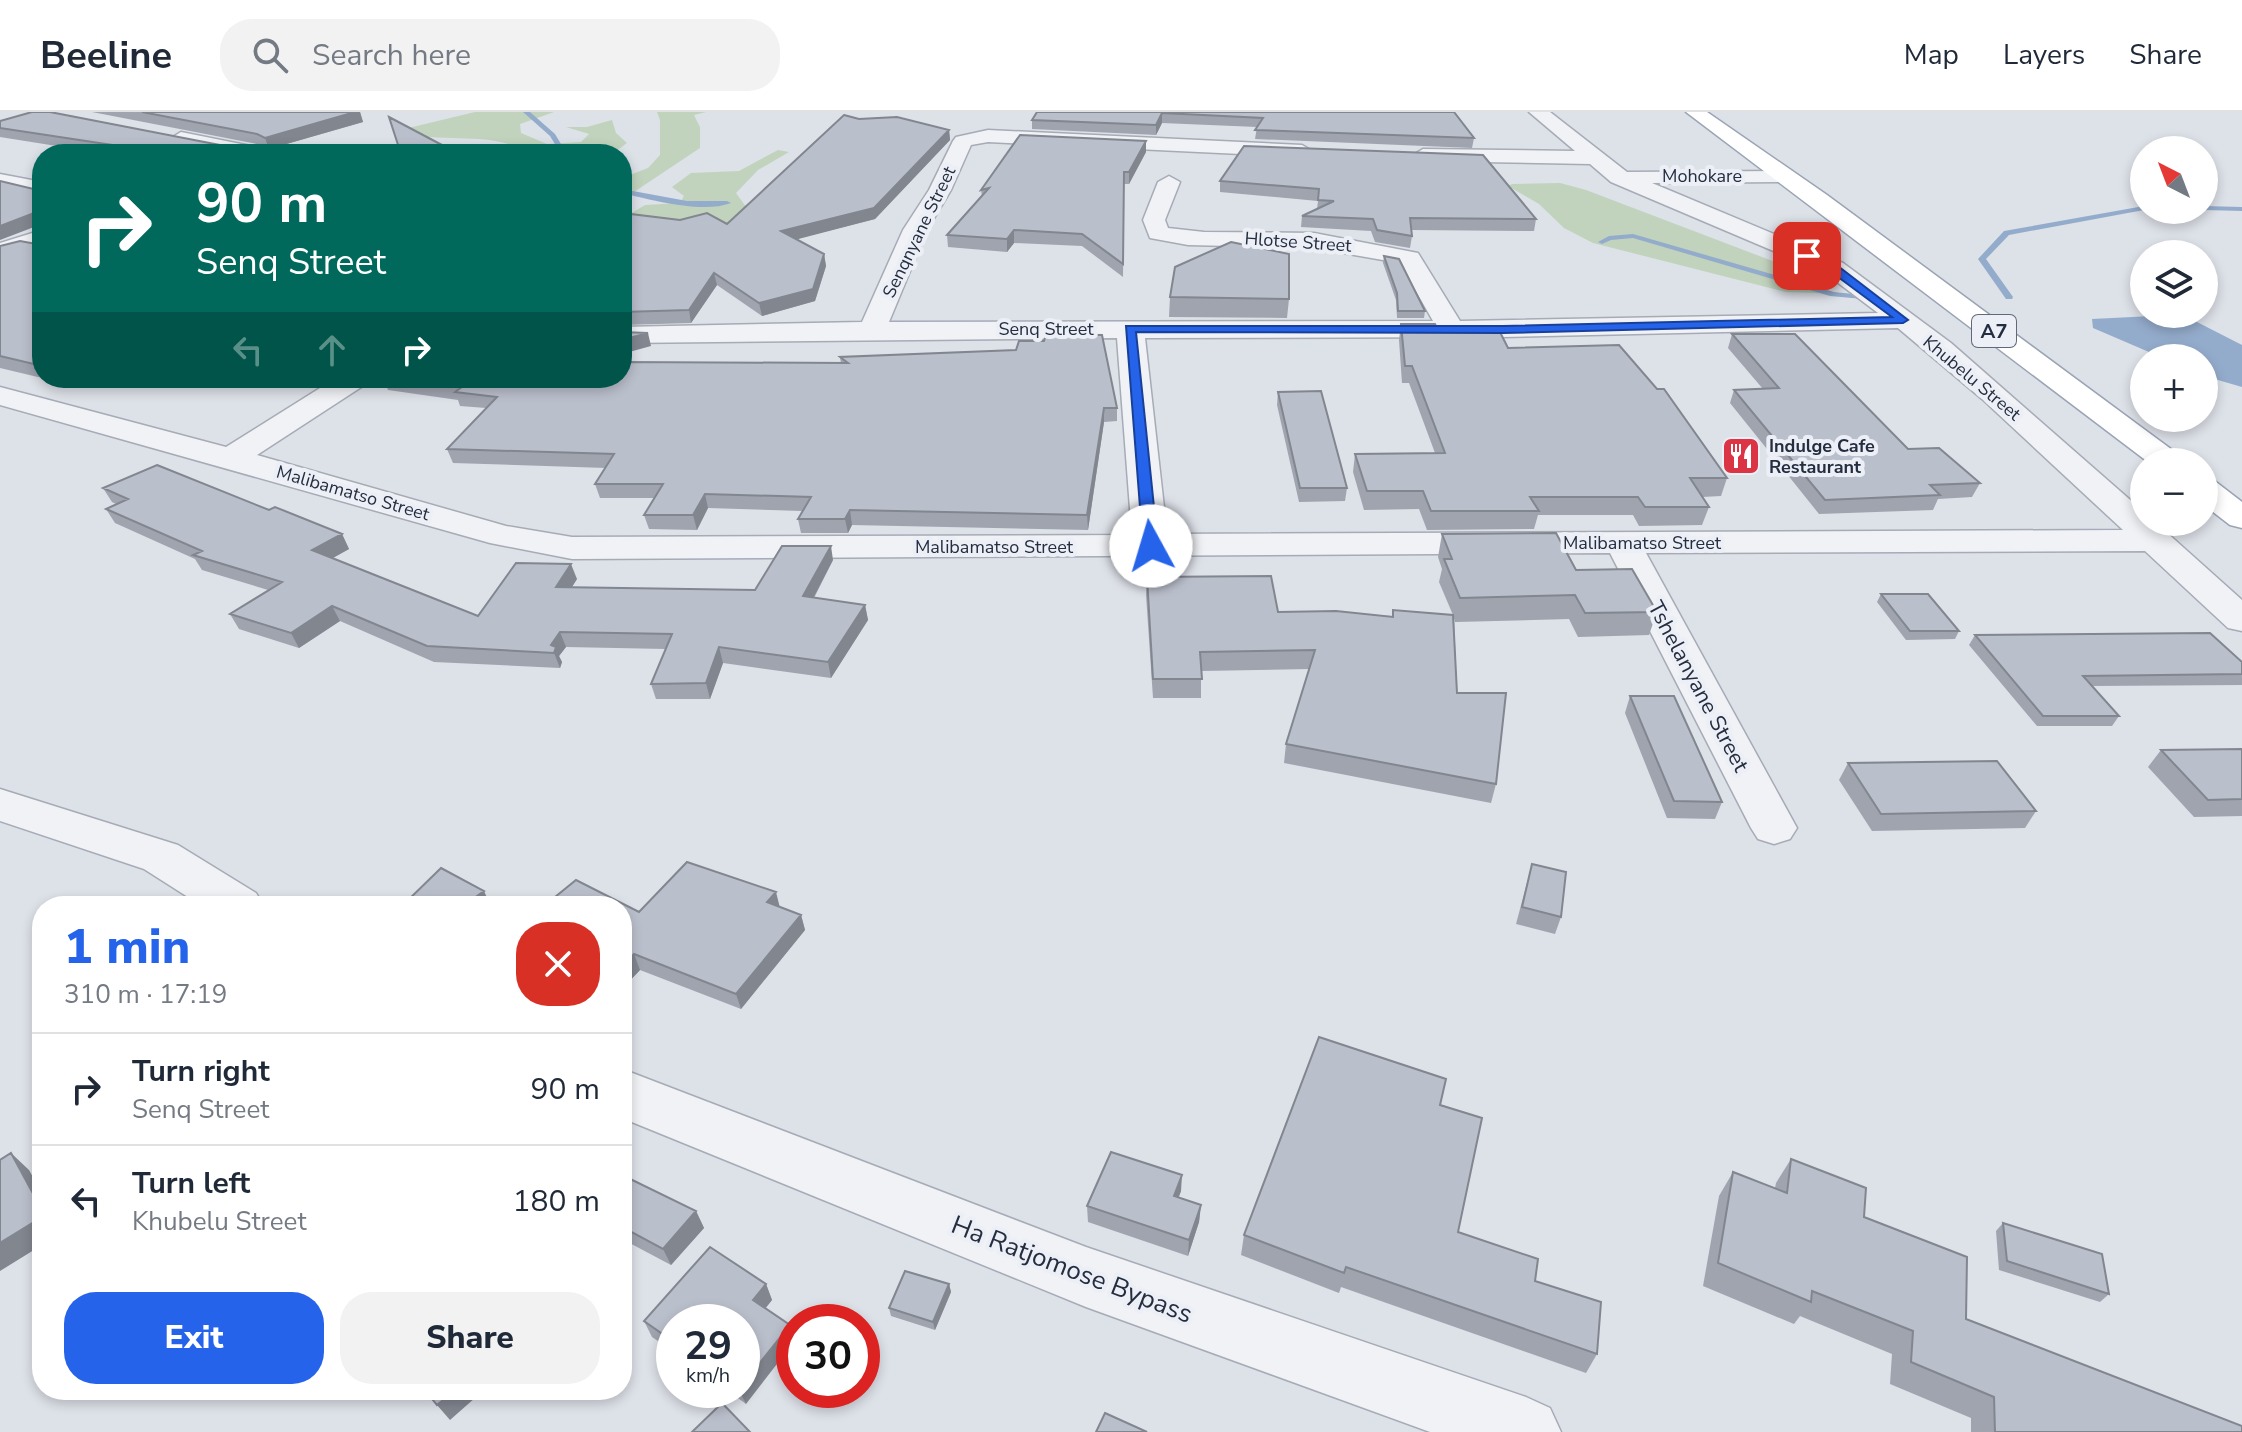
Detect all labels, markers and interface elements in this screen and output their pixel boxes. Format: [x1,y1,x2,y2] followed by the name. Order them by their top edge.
[220,19,780,91] search box
[40,30,172,81] text: Beeline
[248,33,292,77] icon: search
[312,35,471,76] text: Search here
[1904,36,1959,74] text: Map
[2003,36,2085,74] text: Layers
[2129,36,2202,74] text: Share
[2130,136,2218,224] north arrow
[2130,136,2218,536] map controls
[877,162,962,302] street label: Senqnyane Street
[1662,164,1742,188] street label: Mohokare
[196,165,327,242] text: 90 m
[64,176,168,280] icon: right
[1773,222,1841,290] pin
[1244,226,1353,258] street label: Hlotse Street
[1785,234,1829,278] icon: arrive
[196,238,386,287] text: Senq Street
[2130,240,2218,328] button: layers
[1972,315,2016,347] road number: A7
[998,317,1094,341] street label: Senq Street
[226,328,270,372] icon: left
[310,328,354,372] icon: ahead
[394,328,438,372] icon: right
[1918,330,2027,426] street label: Khubelu Street
[2130,344,2218,432] button: +
[1769,434,1875,479] place label: Indulge Cafe Restaurant
[1720,435,1762,477] restaurant icon: Indulge Cafe Restaurant
[2130,448,2218,536] button: −
[274,460,433,527] street label: Malibamatso Street
[1109,504,1193,588] position arrow
[1563,531,1722,555] street label: Malibamatso Street
[915,535,1074,559] street label: Malibamatso Street
[1640,596,1756,777] street label: Tshelanyane Street
[64,914,190,980] text: 1 min
[516,922,600,1006] button: close
[64,977,227,1012] text: 310 m · 17:19
[132,1051,270,1092] text: Turn right
[64,1067,108,1111] icon: right
[531,1069,600,1110] text: 90 m
[132,1092,269,1127] text: Senq Street
[132,1163,250,1204] text: Turn left
[64,1179,108,1223] icon: left
[513,1181,600,1222] text: 180 m
[132,1204,307,1239] text: Khubelu Street
[946,1207,1197,1332] street label: Ha Ratjomose Bypass
[64,1292,324,1384] button: Exit
[340,1292,600,1384] button: Share
[776,1304,880,1408] speed limit sign: 30
[684,1319,732,1373] text: 29
[686,1362,730,1389] text: km/h

